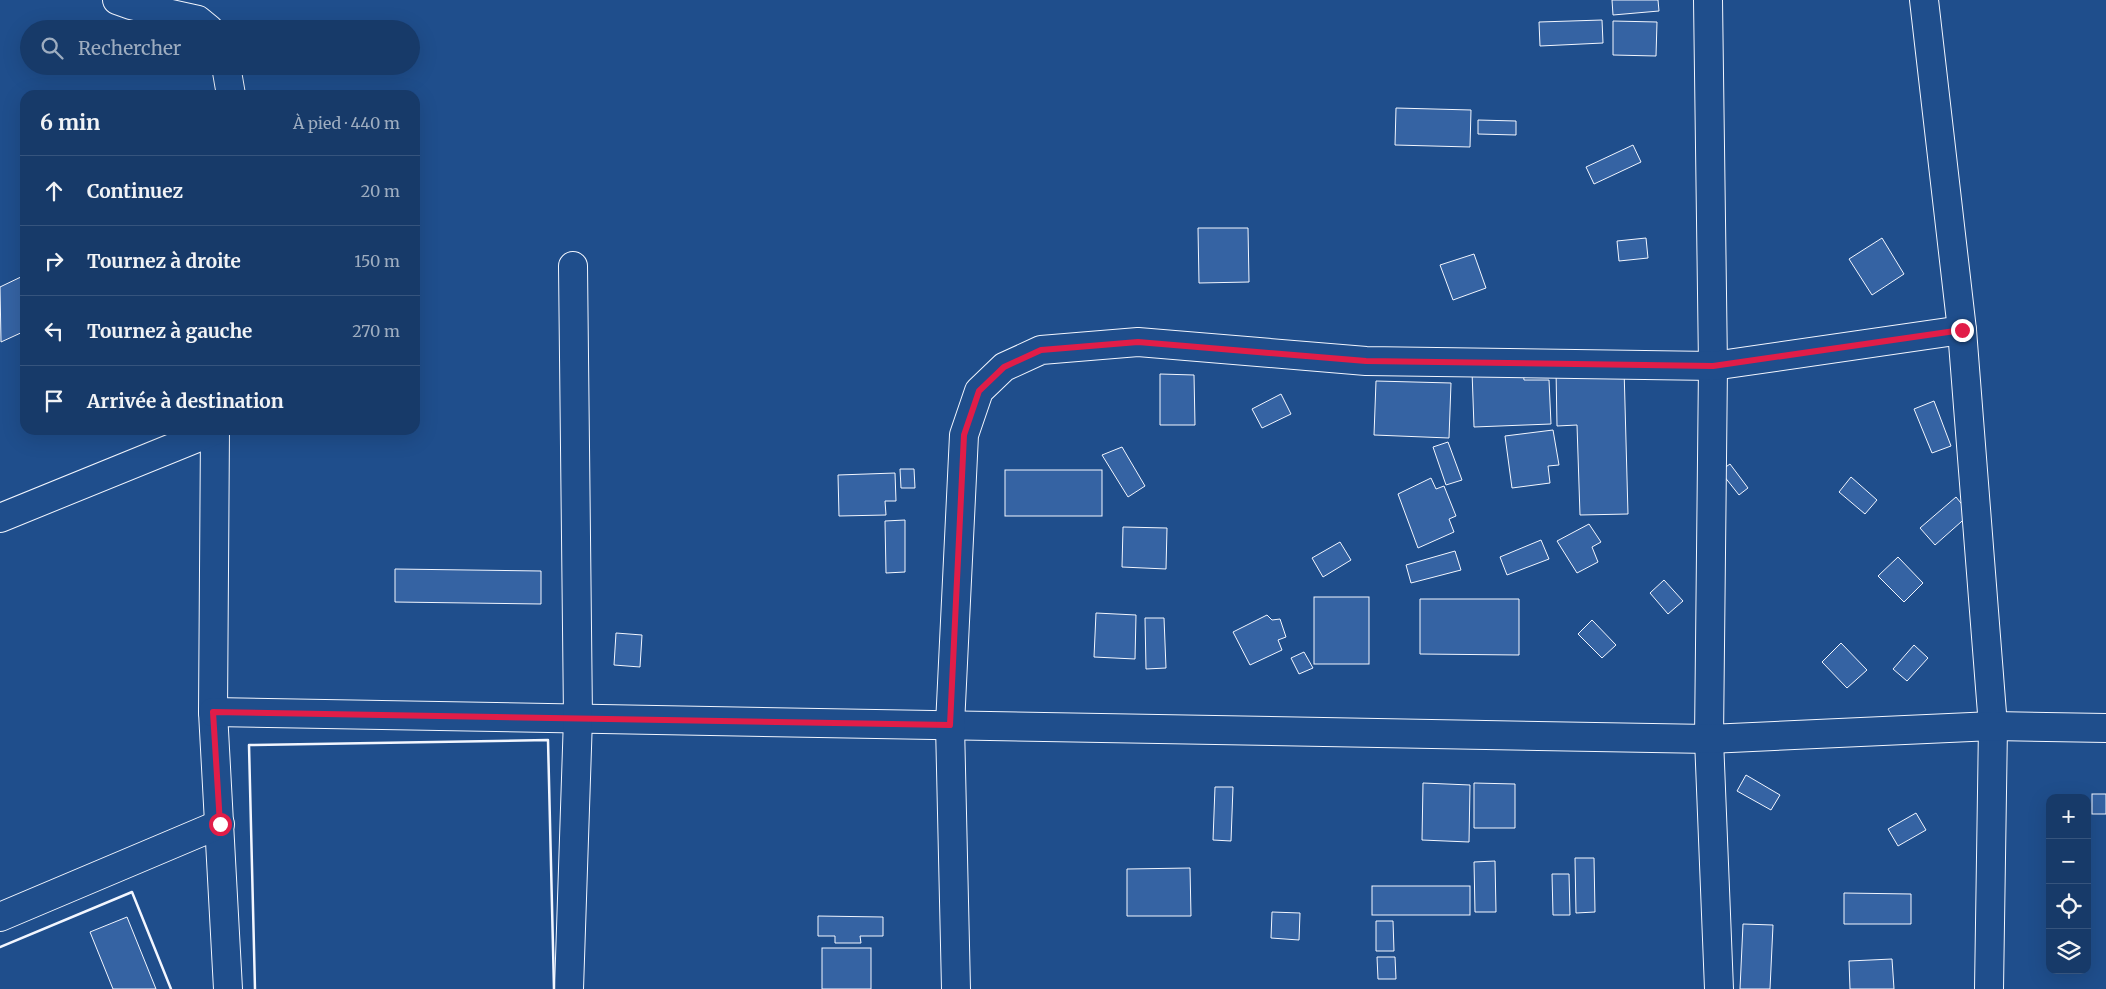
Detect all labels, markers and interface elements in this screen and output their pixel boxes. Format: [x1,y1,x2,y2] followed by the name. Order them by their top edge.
[20,20,420,75] search box
[38,34,66,62] icon: search
[78,36,181,60] text: Rechercher
[40,109,100,136] text: 6 min
[293,113,400,133] text: À pied · 440 m
[40,177,68,205] icon: ahead
[87,179,183,203] text: Continuez
[361,181,400,201] text: 20 m
[40,247,68,275] icon: right
[87,249,241,273] text: Tournez à droite
[354,251,400,271] text: 150 m
[40,317,68,345] icon: left
[87,319,252,343] text: Tournez à gauche
[1951,319,1974,342] route end
[352,321,400,341] text: 270 m
[40,387,68,415] icon: arrive
[87,389,284,413] text: Arrivée à destination
[2046,794,2091,974] map controls
[2046,794,2091,839] button: +
[209,813,232,836] route start
[2046,839,2091,884] button: −
[2046,884,2091,929] button: locate
[2046,929,2091,974] button: layers

